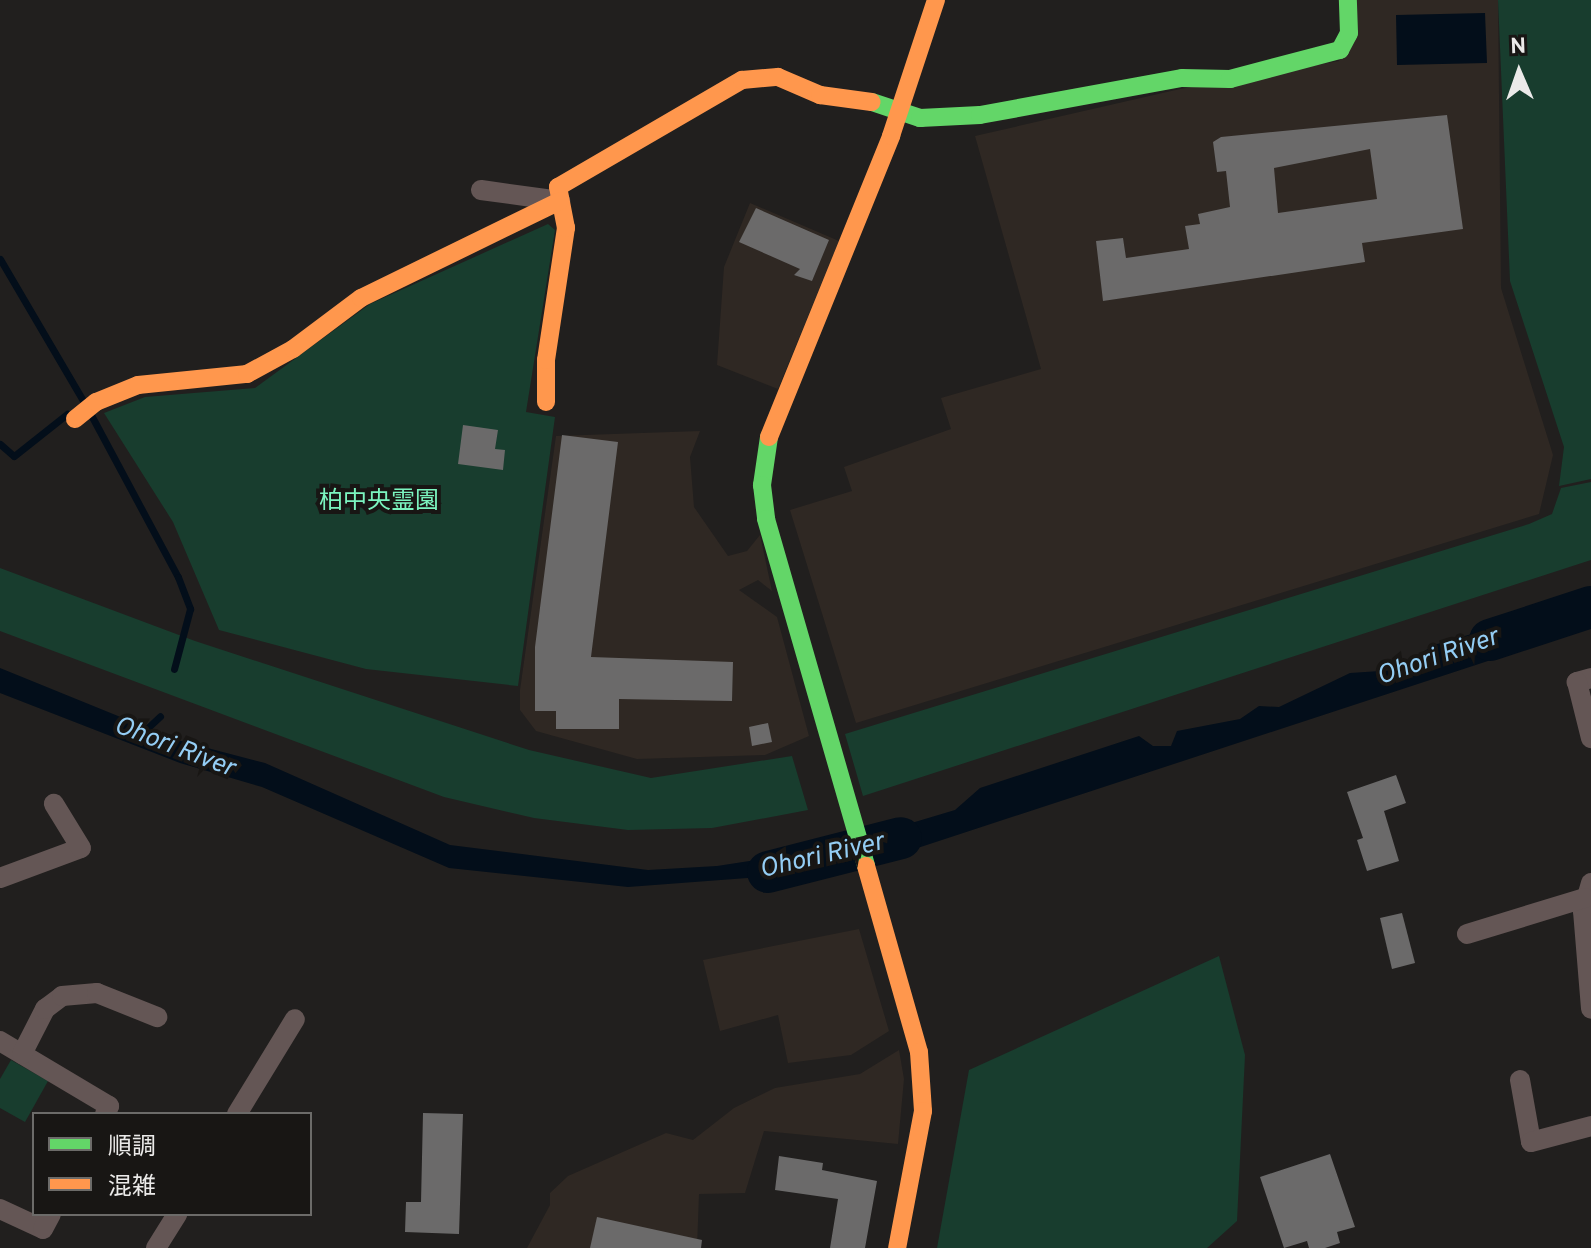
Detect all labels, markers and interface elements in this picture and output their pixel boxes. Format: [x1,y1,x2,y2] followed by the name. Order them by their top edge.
[1479,32,1559,112] north arrow
[1510,34,1527,61] text: N
[319,489,439,517] park label: 柏中央霊園
[1373,623,1503,693] water label: Ohori River
[109,711,239,785] water label: Ohori River
[757,828,887,886] water label: Ohori River
[32,1112,312,1216] legend
[108,1133,156,1163] text: 順調
[108,1173,156,1203] text: 混雑

